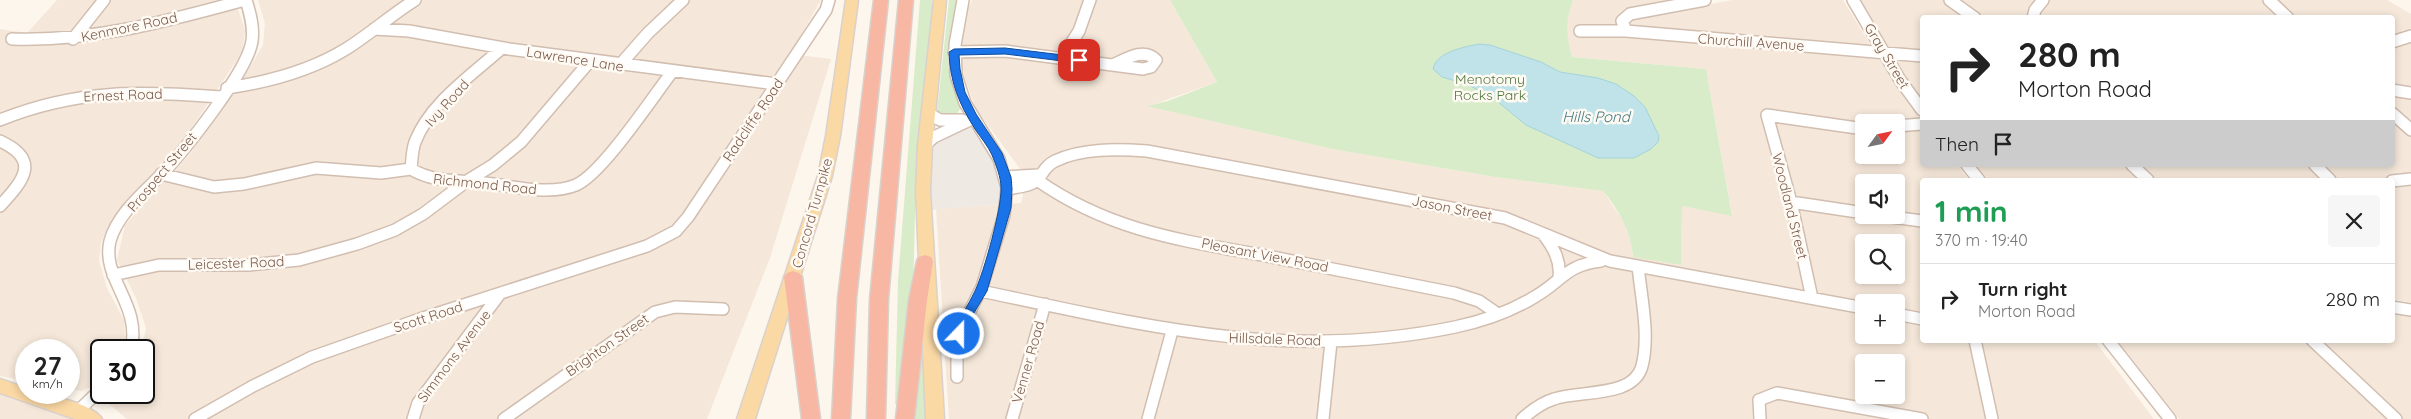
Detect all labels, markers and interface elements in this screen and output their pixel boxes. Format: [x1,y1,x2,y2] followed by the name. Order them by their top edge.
[79,8,179,46] street label: Kenmore Road
[1860,20,1914,92] street label: Gray Street
[1697,29,1805,55] street label: Churchill Avenue
[2018,32,2121,76] text: 280 m
[1935,35,2000,100] icon: right
[1058,39,1100,81] pin
[525,42,625,76] street label: Lawrence Lane
[1065,46,1093,74] icon: arrive
[1454,70,1526,104] park label: Menotomy Rocks Park
[719,75,787,165] street label: Radcliffe Road
[2018,75,2152,103] text: Morton Road
[421,76,473,130] street label: Ivy Road
[83,85,163,105] street label: Ernest Road
[1562,107,1632,126] water label: Hills Pond
[1855,114,1905,164] north arrow
[1855,114,1905,404] map controls
[123,128,201,216] street label: Prospect Street
[1989,130,2017,158] icon: arrive
[1935,132,1979,156] text: Then
[1768,151,1812,261] street label: Woodland Street
[788,156,836,270] street label: Concord Turnpike
[432,170,538,198] street label: Richmond Road
[1855,174,1905,224] button: sound
[1410,191,1494,225] street label: Jason Street
[1935,192,2008,230] text: 1 min
[2328,195,2380,247] button: close
[1935,230,2028,250] text: 370 m · 19:40
[1200,234,1330,276] street label: Pleasant View Road
[1855,234,1905,284] button: search
[187,252,285,274] street label: Leicester Road
[1978,277,2067,301] text: Turn right
[1935,285,1963,313] icon: right
[2325,287,2380,311] text: 280 m
[1855,294,1905,344] button: +
[391,297,465,337] street label: Scott Road
[1978,301,2075,321] text: Morton Road
[413,306,495,406] street label: Simmons Avenue
[932,307,984,359] position arrow
[562,310,652,380] street label: Brighton Street
[1008,319,1048,405] street label: Venner Road
[1228,328,1322,350] street label: Hillsdale Road
[90,339,155,404] speed limit sign: 30
[34,350,61,381] text: 27
[1855,354,1905,404] button: −
[32,376,63,391] text: km/h

